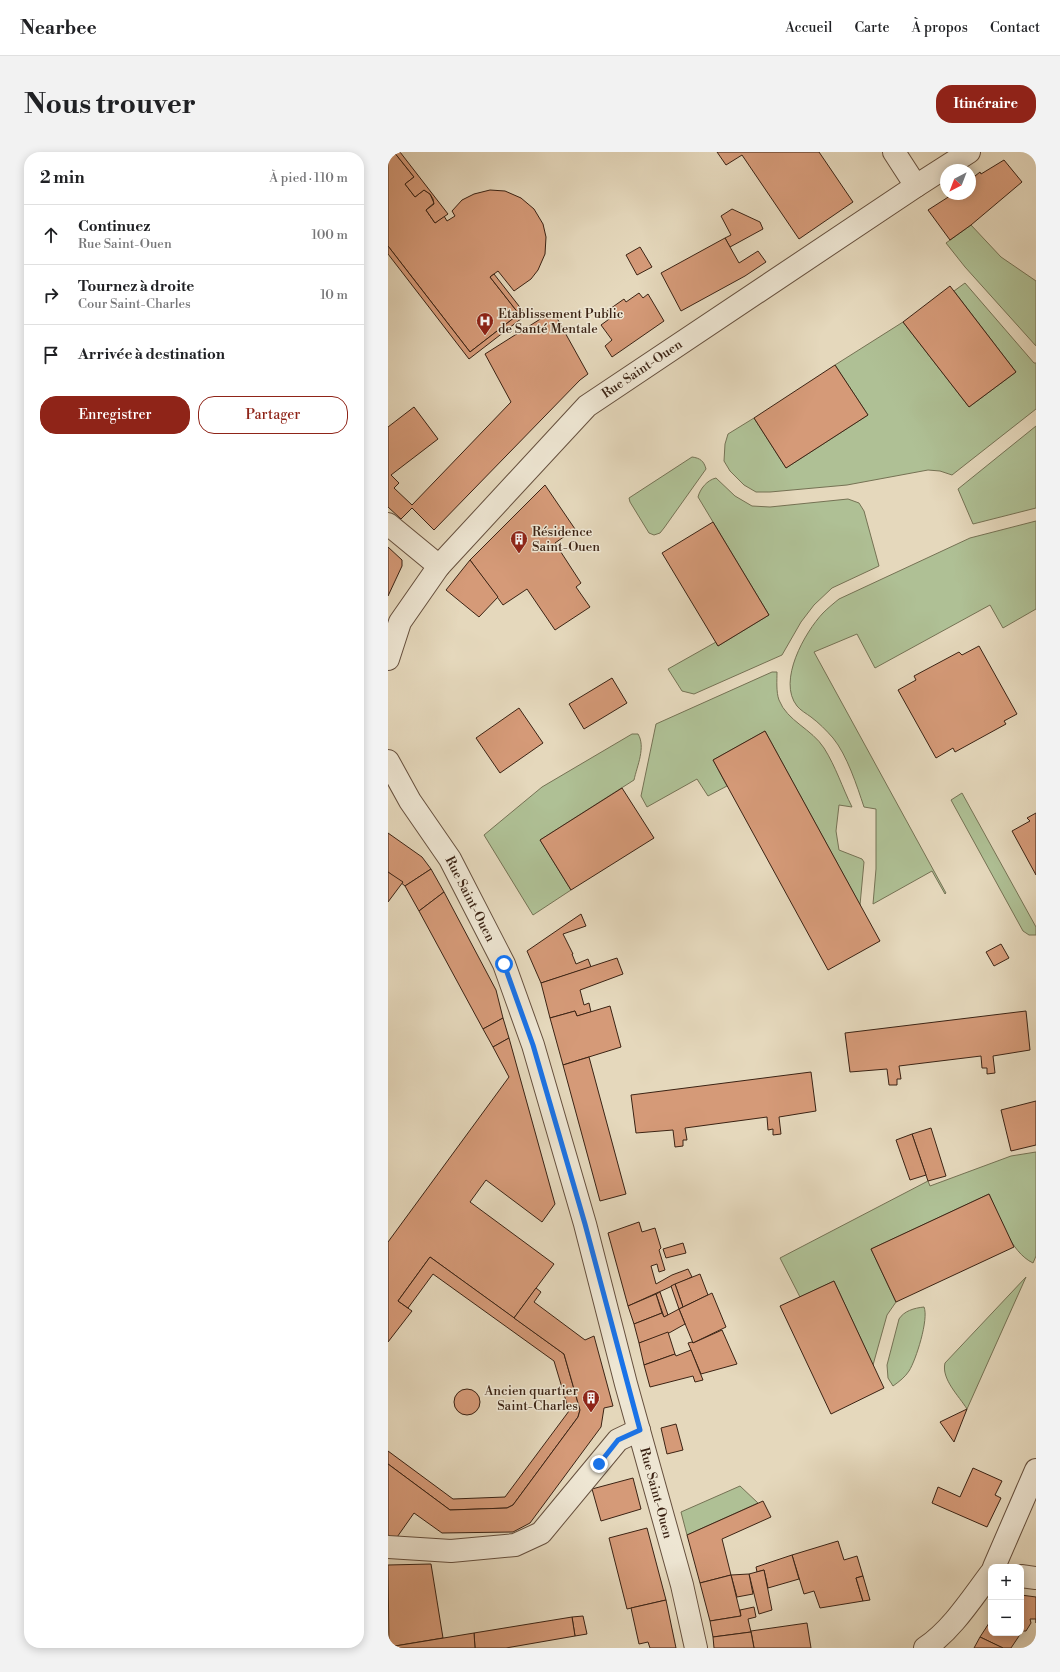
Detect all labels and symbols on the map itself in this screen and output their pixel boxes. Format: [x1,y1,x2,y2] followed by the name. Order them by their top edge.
[940,164,976,200] north arrow
[498,306,624,337] place label: Etablissement Public de Santé Mentale
[475,311,495,336] hospital icon: Etablissement Public de Santé Mentale
[599,336,686,402] street label: Rue Saint-Ouen
[532,524,600,555] place label: Résidence Saint-Ouen
[509,529,529,554] building icon: Résidence Saint-Ouen
[442,854,499,945] street label: Rue Saint-Ouen
[495,955,513,973] route start
[483,1383,578,1414] place label: Ancien quartier Saint-Charles
[581,1388,601,1413] building icon: Ancien quartier Saint-Charles
[636,1446,676,1541] street label: Rue Saint-Ouen
[590,1455,608,1473] route end

